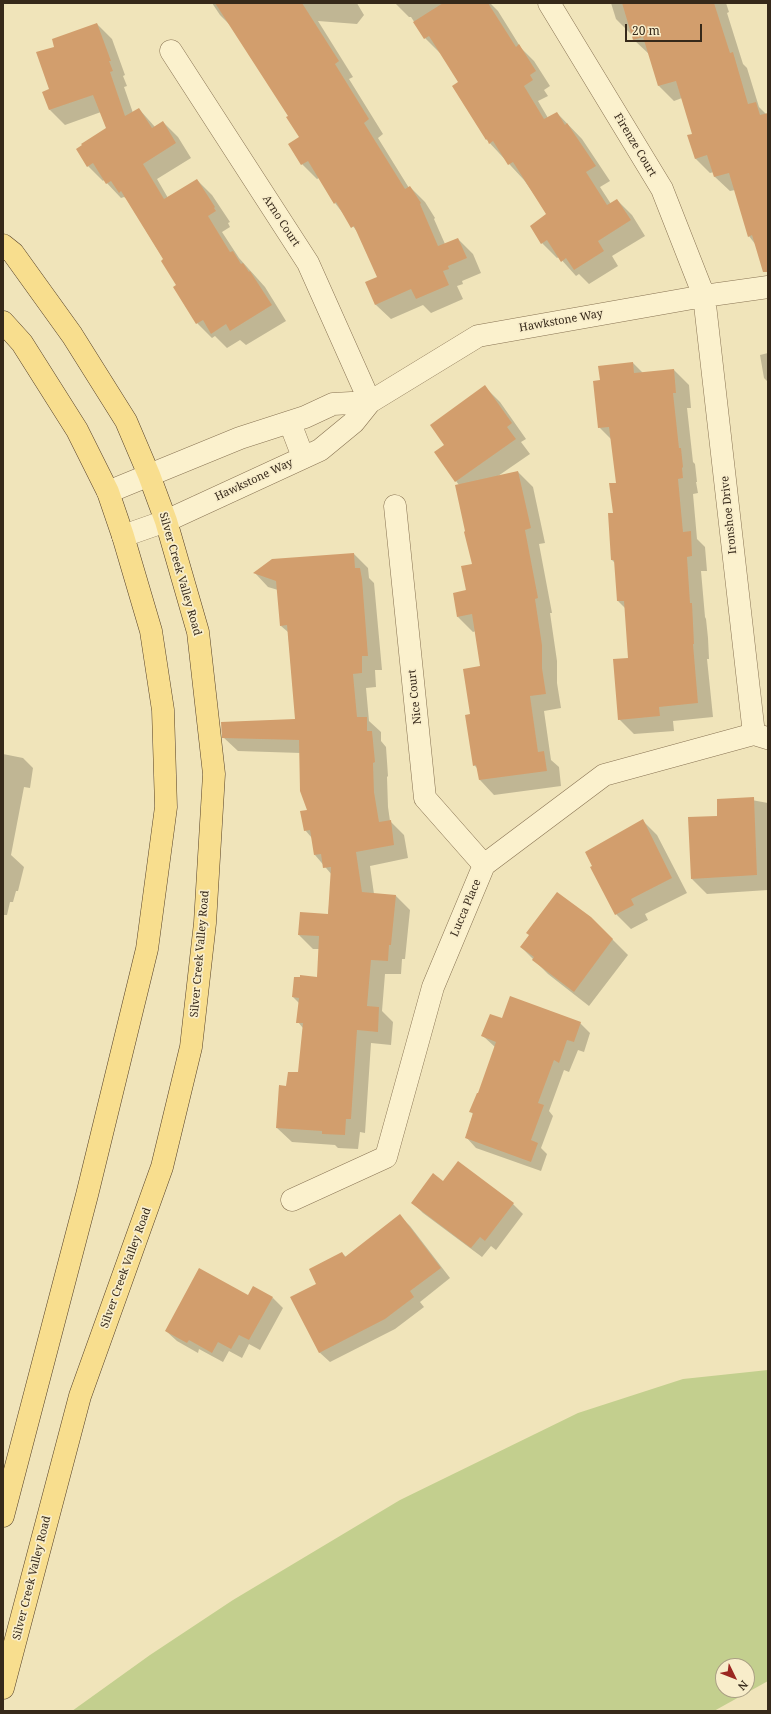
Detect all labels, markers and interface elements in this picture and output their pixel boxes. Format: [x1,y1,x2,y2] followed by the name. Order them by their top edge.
[627,16,704,42] scale bar
[632,22,660,39] text: 20 m
[611,111,659,179] street label: Firenze Court
[260,193,302,249] street label: Arno Court
[518,307,604,335] street label: Hawkstone Way
[213,456,295,504] street label: Hawkstone Way
[718,475,740,555] street label: Ironshoe Drive
[156,511,204,637] street label: Silver Creek Valley Road
[406,669,424,725] street label: Nice Court
[448,877,484,939] street label: Lucca Place
[188,890,212,1018] street label: Silver Creek Valley Road
[98,1206,154,1330] street label: Silver Creek Valley Road
[10,1515,54,1641] street label: Silver Creek Valley Road
[715,1658,755,1698] north arrow
[735,1678,752,1694] text: N

